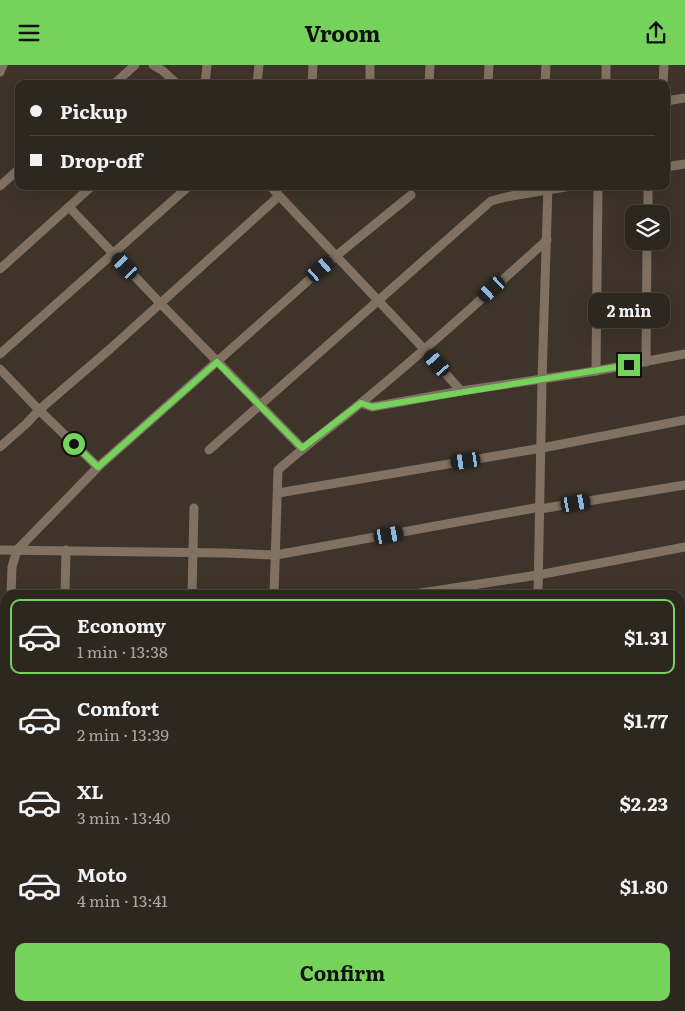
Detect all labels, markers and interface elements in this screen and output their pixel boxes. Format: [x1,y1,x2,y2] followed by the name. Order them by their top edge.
[304,16,381,49] text: Vroom
[15,19,43,47] icon: menu
[642,19,670,47] icon: share
[60,97,128,125] text: Pickup
[60,146,143,174] text: Drop-off
[625,205,670,250] map controls
[625,205,670,250] button: layers
[109,250,140,282] car
[304,253,337,285] car
[475,273,508,305] car
[588,293,670,327] callout: 2 min
[607,298,651,322] text: 2 min
[421,347,452,379] car
[618,354,640,376] route end
[63,433,85,455] route start
[450,451,481,471] car
[559,493,592,513] car
[372,525,405,545] car
[77,611,166,639] text: Economy
[17,614,62,659] icon: car
[624,623,668,651] text: $1.31
[77,639,168,663] text: 1 min · 13:38
[77,694,159,722] text: Comfort
[17,697,62,742] icon: car
[623,706,668,734] text: $1.77
[77,722,169,746] text: 2 min · 13:39
[77,777,104,805] text: XL
[17,780,62,825] icon: car
[619,789,668,817] text: $2.23
[77,805,170,829] text: 3 min · 13:40
[77,860,127,888] text: Moto
[17,863,62,908] icon: car
[620,872,668,900] text: $1.80
[77,888,168,912] text: 4 min · 13:41
[15,943,670,1001] button: Confirm

